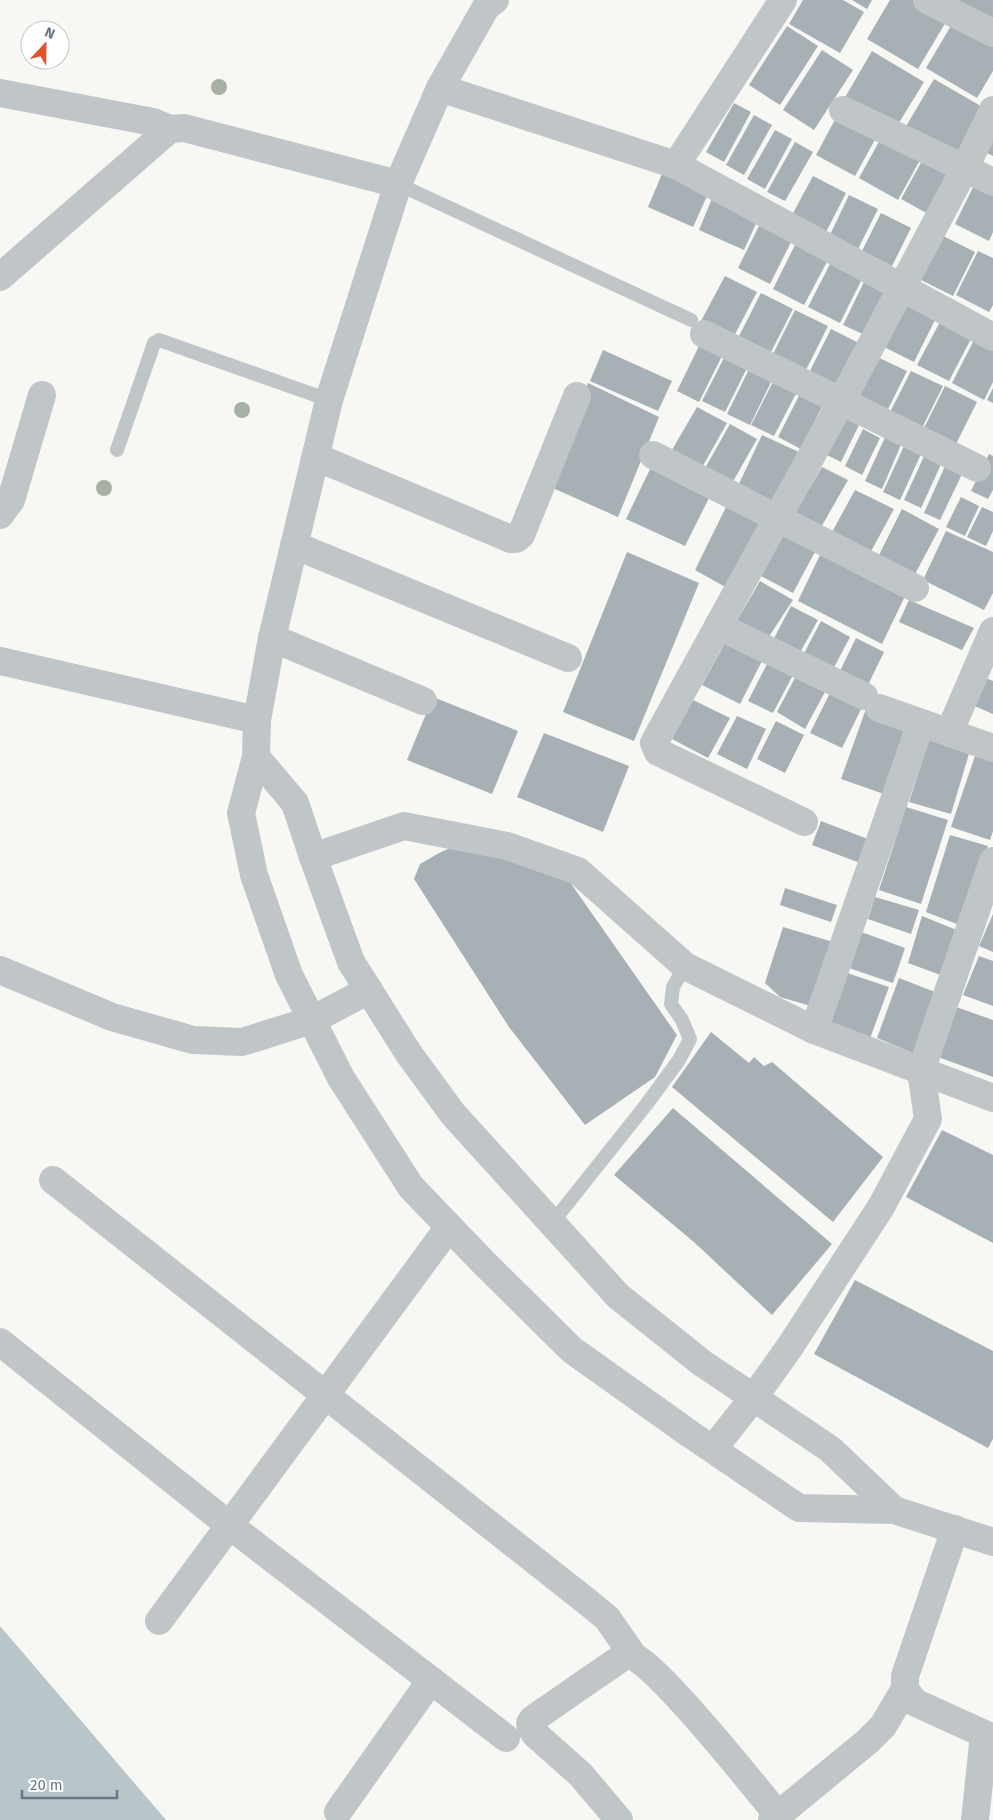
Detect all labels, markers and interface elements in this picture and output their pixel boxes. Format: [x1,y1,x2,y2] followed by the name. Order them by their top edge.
[20,20,70,70] north arrow
[42,24,57,43] text: N
[22,1768,118,1800] scale bar
[30,1776,63,1794] text: 20 m

